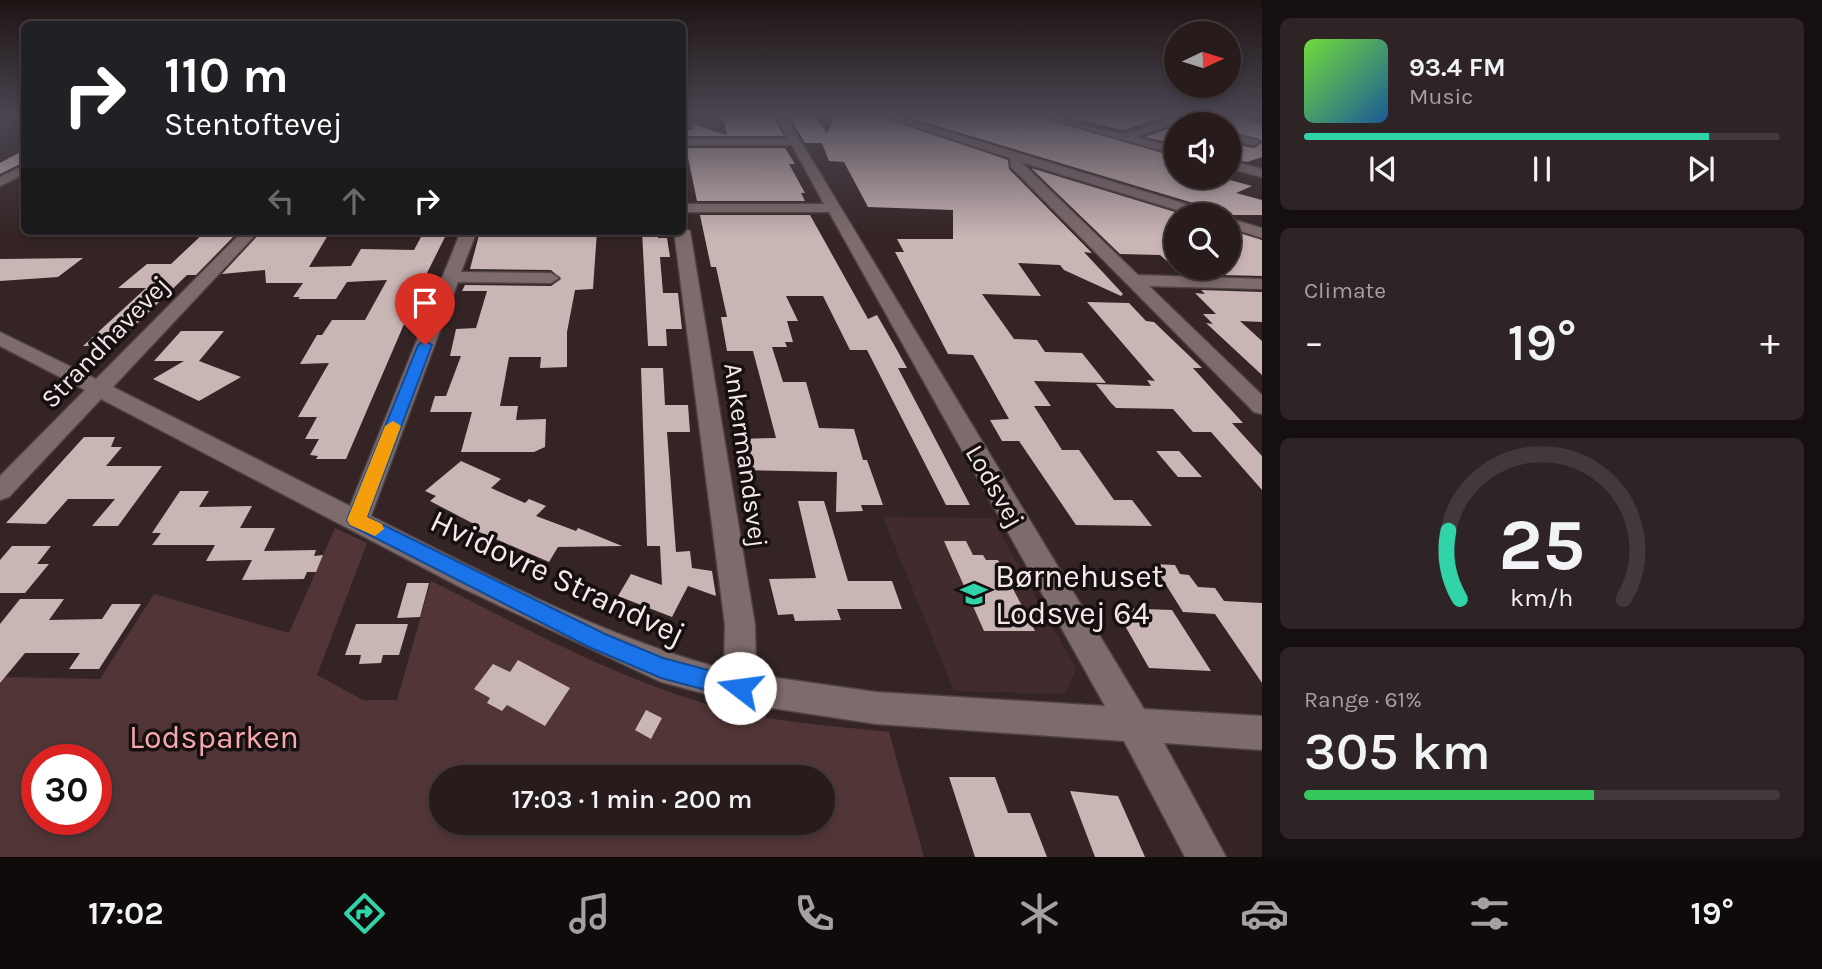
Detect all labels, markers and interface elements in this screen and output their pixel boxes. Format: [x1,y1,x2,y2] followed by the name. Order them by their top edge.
[1164,21,1241,98] north arrow
[1164,21,1241,280] map controls
[164,47,289,104] text: 110 m
[49,49,140,140] icon: right
[1409,52,1506,83] text: 93.4 FM
[1409,83,1473,110] text: Music
[164,106,343,143] text: Stentoftevej
[1164,112,1241,189] button: sound
[1364,150,1402,188] icon: previous
[1523,150,1561,188] icon: pause
[1682,150,1720,188] icon: next
[262,182,300,220] icon: left
[335,182,373,220] icon: ahead
[408,182,446,220] icon: right
[1164,203,1241,280] button: search
[35,270,176,415] street label: Strandhavevej
[395,273,455,345] pin
[1304,277,1386,304] text: Climate
[406,284,444,322] icon: arrive
[1508,312,1576,373] text: 19°
[1304,320,1324,365] text: −
[1760,320,1780,365] text: +
[717,361,774,549] street label: Ankermandsvej
[959,440,1030,533] street label: Lodsvej
[425,502,691,653] street label: Hvidovre Strandvej
[1499,503,1585,588] text: 25
[995,558,1164,632] place label: Børnehuset Lodsvej 64
[959,579,989,609] school or university icon: Børnehuset Lodsvej 64
[1510,583,1574,612] text: km/h
[703,651,777,725] position arrow
[1304,686,1422,713] text: Range · 61%
[129,719,299,756] park label: Lodsparken
[1304,721,1491,782] text: 305 km
[21,744,112,835] speed limit sign: 30
[512,784,752,815] text: 17:03 · 1 min · 200 m
[340,889,389,938] icon: directions
[565,889,614,938] icon: music
[790,889,839,938] icon: phone
[1015,889,1064,938] icon: climate
[1240,889,1289,938] icon: car
[1465,889,1514,938] icon: filters
[88,895,164,932] text: 17:02
[1691,895,1734,932] text: 19°

